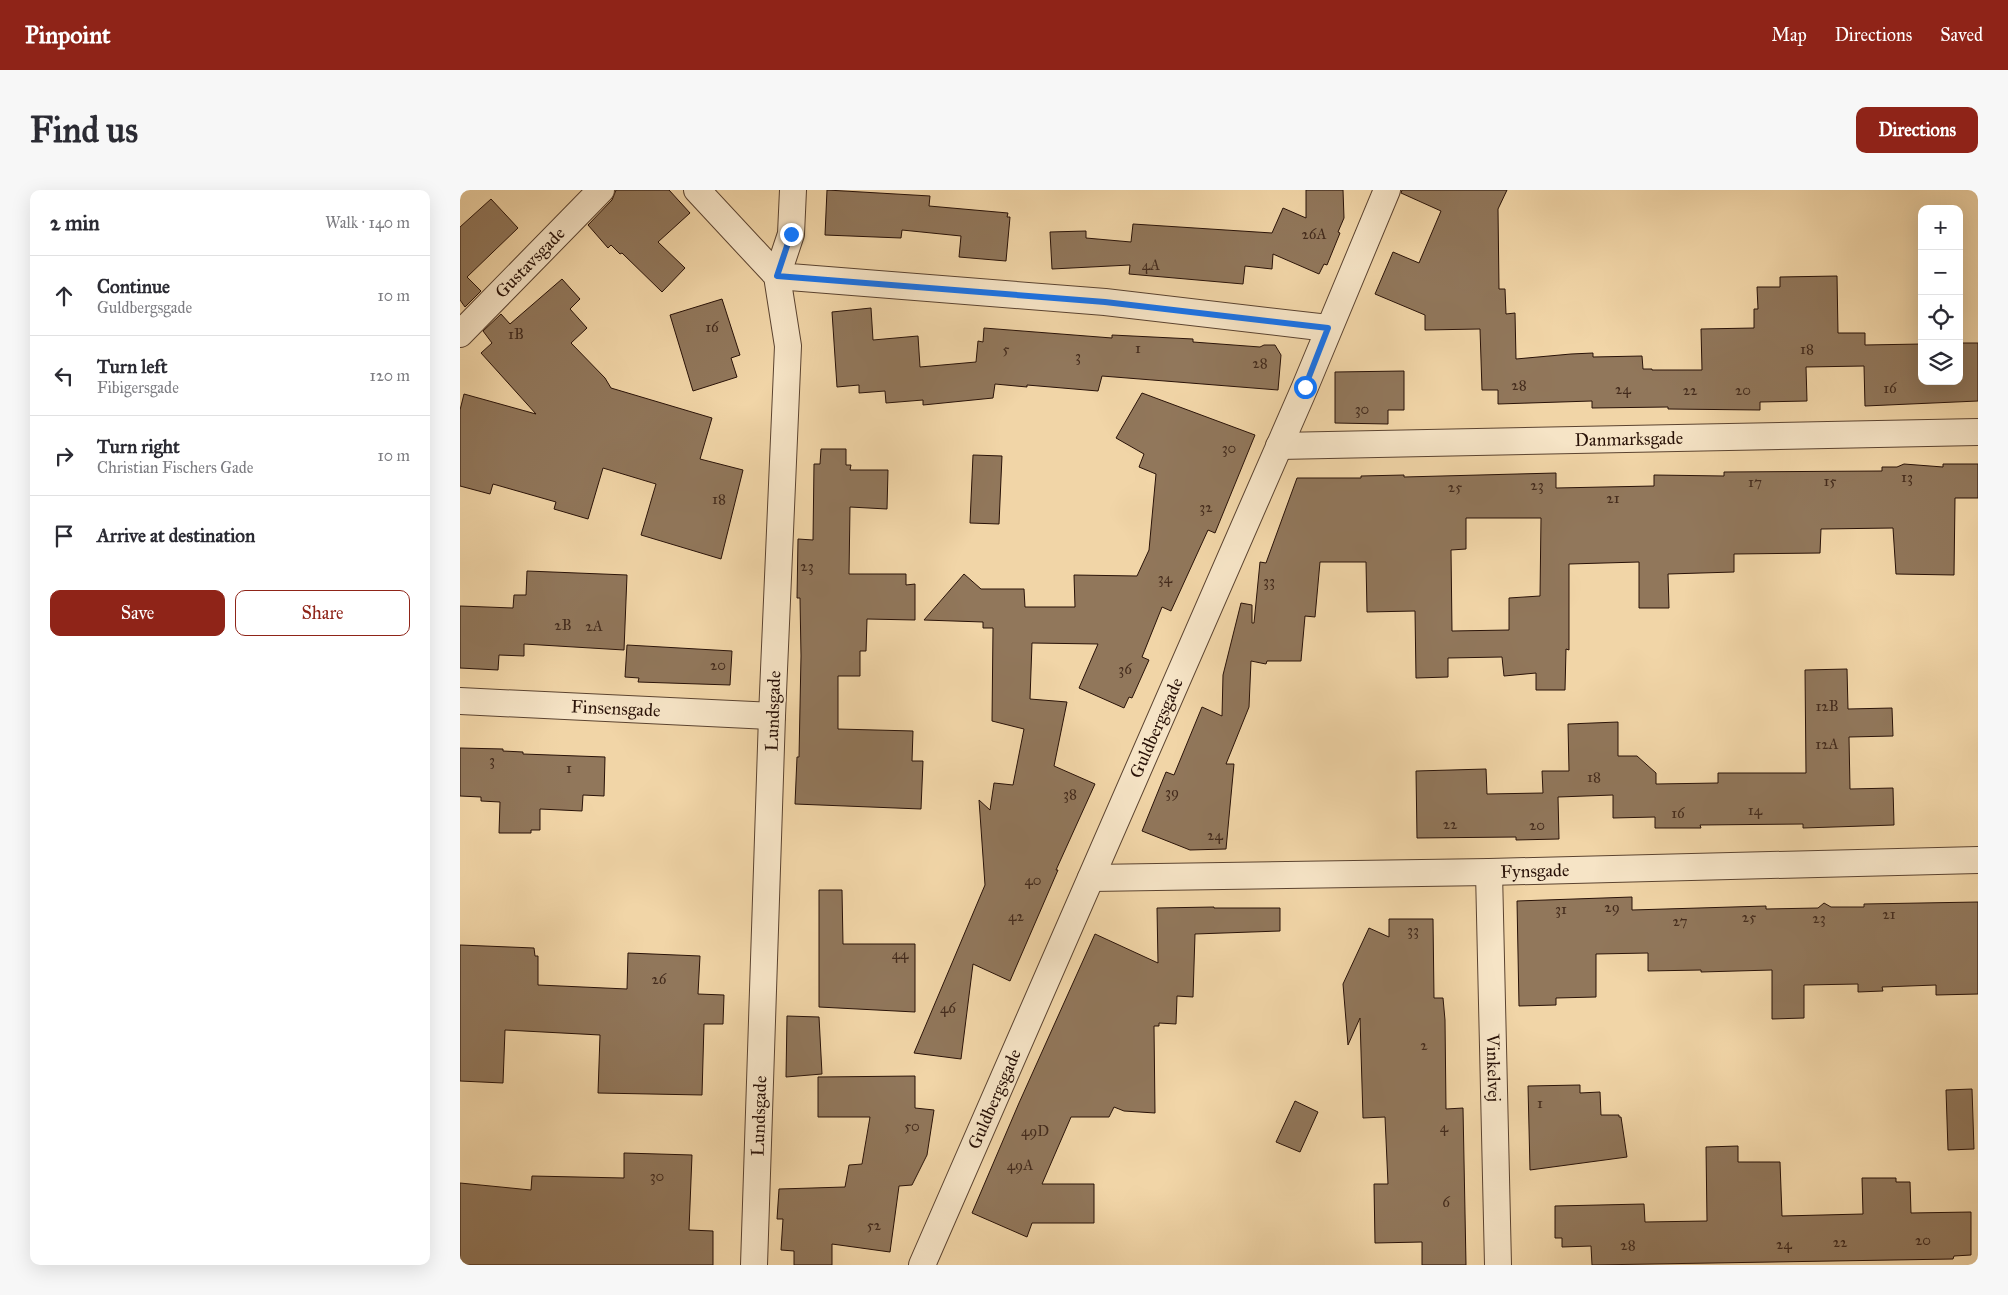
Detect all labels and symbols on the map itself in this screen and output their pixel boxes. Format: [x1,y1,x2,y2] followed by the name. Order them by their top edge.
[490,222,570,303] street label: Gustavsgade
[780,223,803,246] route end
[1301,225,1327,243] house number: 26A
[1142,256,1160,274] house number: 4A
[705,318,720,336] house number: 16
[508,325,524,343] house number: 1B
[1135,339,1141,357] house number: 1
[1003,340,1010,358] house number: 5
[1800,340,1814,358] house number: 18
[1075,347,1081,365] house number: 3
[1252,354,1268,372] house number: 28
[1294,376,1317,399] route start
[1511,376,1527,394] house number: 28
[1883,379,1898,397] house number: 16
[1615,380,1632,398] house number: 24
[1683,381,1698,399] house number: 22
[1735,381,1751,399] house number: 20
[1355,400,1369,418] house number: 30
[1575,427,1683,451] street label: Danmarksgade
[1222,439,1236,457] house number: 30
[1901,468,1913,486] house number: 13
[1824,472,1836,490] house number: 15
[1748,473,1762,491] house number: 17
[1530,476,1544,494] house number: 23
[1448,478,1462,496] house number: 25
[1606,489,1620,507] house number: 21
[712,490,726,508] house number: 18
[1199,498,1213,516] house number: 32
[800,557,814,575] house number: 23
[1158,569,1173,587] house number: 34
[1263,572,1275,590] house number: 33
[554,616,572,634] house number: 2B
[585,617,603,635] house number: 2A
[710,656,726,674] house number: 20
[1118,660,1133,678] house number: 36
[761,670,786,752] street label: Lundsgade
[1125,674,1188,781] street label: Guldbergsgade
[571,695,661,722] street label: Finsensgade
[1815,697,1839,715] house number: 12B
[1815,735,1839,753] house number: 12A
[489,751,495,769] house number: 3
[566,759,572,777] house number: 1
[1587,768,1601,786] house number: 18
[1165,783,1179,801] house number: 39
[1063,785,1077,803] house number: 38
[1748,801,1763,819] house number: 14
[1671,804,1686,822] house number: 16
[1443,815,1458,833] house number: 22
[1529,816,1545,834] house number: 20
[1207,826,1224,844] house number: 24
[1500,859,1570,883] street label: Fynsgade
[1024,871,1042,889] house number: 40
[1604,898,1620,916] house number: 29
[1555,900,1567,918] house number: 31
[1882,905,1896,923] house number: 21
[1008,907,1024,925] house number: 42
[1742,908,1756,926] house number: 25
[1812,909,1826,927] house number: 23
[1673,912,1688,930] house number: 27
[1407,921,1419,939] house number: 33
[892,945,909,963] house number: 44
[651,970,668,988] house number: 26
[940,999,957,1017] house number: 46
[1482,1033,1505,1102] street label: Vinkelvej
[1420,1036,1428,1054] house number: 2
[963,1046,1026,1153] street label: Guldbergsgade
[747,1075,772,1157] street label: Lundsgade
[1537,1094,1543,1112] house number: 1
[904,1117,920,1135] house number: 50
[1440,1118,1449,1136] house number: 4
[1021,1122,1049,1140] house number: 49D
[1007,1156,1033,1174] house number: 49A
[650,1167,664,1185] house number: 30
[1442,1193,1451,1211] house number: 6
[867,1216,882,1234] house number: 52
[1915,1231,1931,1249] house number: 20
[1833,1233,1848,1251] house number: 22
[1776,1235,1793,1253] house number: 24
[1620,1236,1636,1254] house number: 28

